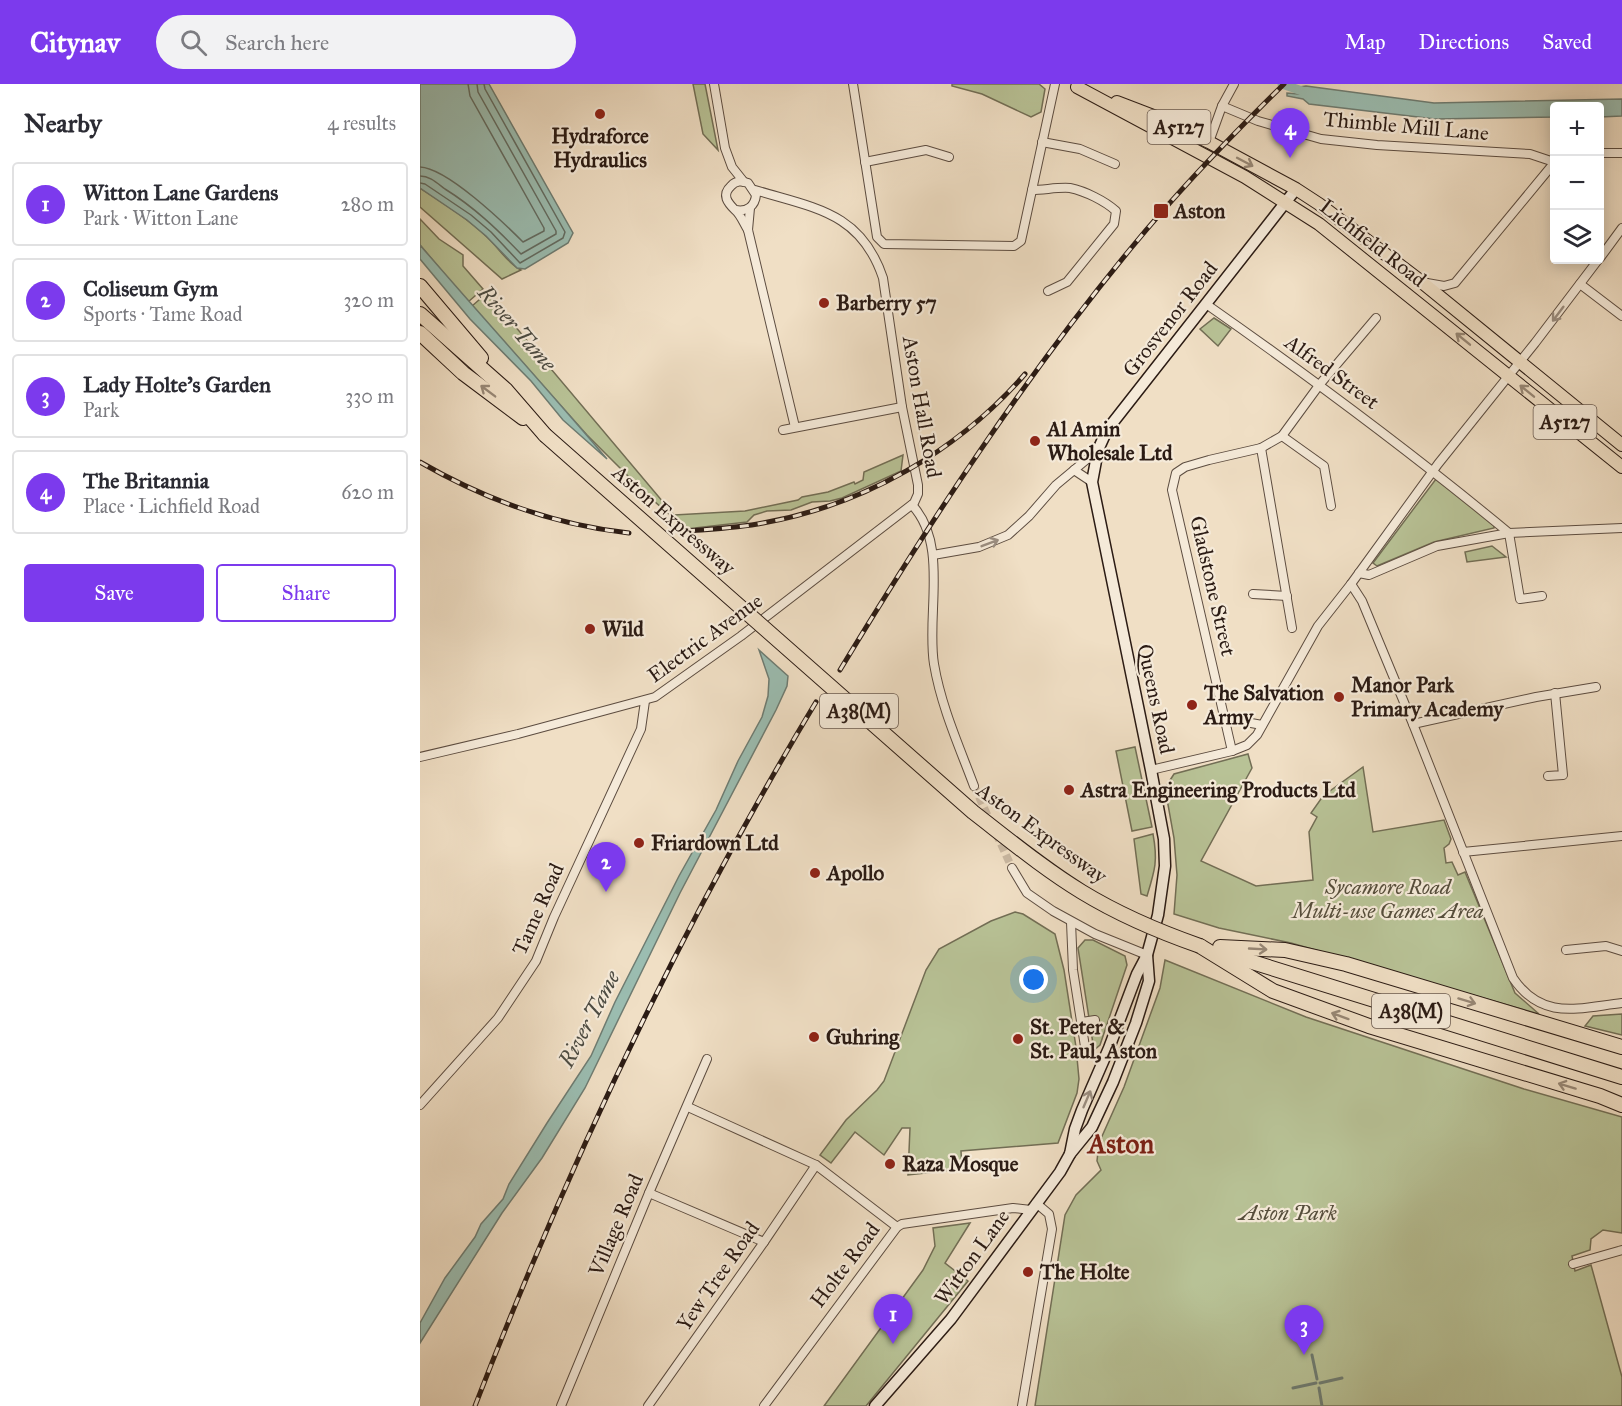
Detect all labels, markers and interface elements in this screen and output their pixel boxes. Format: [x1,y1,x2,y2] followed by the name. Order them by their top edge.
[156,15,576,69] search box
[30,25,120,60] text: Citynav
[177,26,210,59] icon: search
[225,29,329,56] text: Search here
[1345,29,1386,55] text: Map
[1419,29,1509,55] text: Directions
[1542,29,1592,55] text: Saved
[1550,102,1604,264] map controls
[1550,102,1604,156] button: +
[1322,106,1490,146] street label: Thimble Mill Lane
[24,107,102,139] text: Nearby
[593,107,607,121] marker: Hydraforce Hydraulics
[1270,109,1310,158] pin: 4
[1148,110,1210,144] road number: A5127
[327,111,396,135] text: 4 results
[551,123,649,173] place label: Hydraforce Hydraulics
[1236,156,1253,168] one-way arrow
[1550,156,1604,210] button: −
[83,179,278,206] text: Witton Lane Gardens
[42,192,49,216] text: 1
[341,192,394,216] text: 280 m
[1315,193,1432,293] street label: Lichfield Road
[1172,198,1226,224] place label: Aston
[1152,202,1170,220] marker: Aston
[83,206,238,230] text: Park · Witton Lane
[1550,210,1604,264] button: layers
[1117,256,1223,382] street label: Grosvenor Road
[83,275,218,302] text: Coliseum Gym
[472,279,562,377] water label: River Tame
[41,288,50,312] text: 2
[343,288,394,312] text: 320 m
[836,290,937,316] place label: Barberry 57
[817,296,831,310] marker: Barberry 57
[83,302,242,326] text: Sports · Tame Road
[1551,305,1564,321] one-way arrow
[1279,328,1385,415] street label: Alfred Street
[897,333,947,480] street label: Aston Hall Road
[1455,333,1471,346] one-way arrow
[83,371,271,398] text: Lady Holte's Garden
[42,384,50,408] text: 3
[345,384,394,408] text: 330 m
[1519,384,1535,397] one-way arrow
[480,385,496,398] one-way arrow
[83,398,119,422] text: Park
[1534,405,1596,439] road number: A5127
[1045,416,1173,466] place label: Al Amin Wholesale Ltd
[1028,434,1042,448] marker: Al Amin Wholesale Ltd
[606,459,742,581] street label: Aston Expressway
[83,467,209,494] text: The Britannia
[40,480,51,504] text: 4
[341,480,394,504] text: 620 m
[83,494,260,518] text: Place · Lichfield Road
[1184,513,1242,659] street label: Gladstone Street
[980,536,998,547] one-way arrow
[24,564,204,622] button: Save
[216,564,396,622] button: Share
[642,587,768,688] street label: Electric Avenue
[602,616,644,642] place label: Wild
[583,622,597,636] marker: Wild
[1132,642,1180,757] street label: Queens Road
[1351,672,1505,722] place label: Manor Park Primary Academy
[1202,680,1324,730] place label: The Salvation Army
[1332,690,1346,704] marker: Manor Park Primary Academy
[820,694,898,728] road number: A38(M)
[1185,698,1199,712] marker: The Salvation Army
[971,776,1113,890] street label: Aston Expressway
[1079,777,1356,803] place label: Astra Engineering Products Ltd
[1062,783,1076,797] marker: Astra Engineering Products Ltd
[651,830,779,856] place label: Friardown Ltd
[632,836,646,850] marker: Friardown Ltd
[586,842,626,892] pin: 2
[506,859,570,959] street label: Tame Road
[825,860,885,886] place label: Apollo
[808,866,822,880] marker: Apollo
[1290,874,1484,924] park label: Sycamore Road Multi-use Games Area
[1248,943,1268,954] one-way arrow
[1019,965,1048,994] your location
[552,966,626,1073] water label: River Tame
[1372,994,1450,1028] road number: A38(M)
[1457,996,1476,1007] one-way arrow
[1332,1009,1350,1020] one-way arrow
[1030,1014,1158,1064] place label: St. Peter & St. Paul, Aston
[826,1024,900,1050] place label: Guhring
[807,1030,821,1044] marker: Guhring
[1011,1032,1025,1046] marker: St. Peter & St. Paul, Aston
[1558,1080,1577,1091] one-way arrow
[1082,1090,1093,1108] one-way arrow
[1086,1127,1154,1160] district label: Aston
[902,1151,1019,1177] place label: Raza Mosque
[883,1157,897,1171] marker: Raza Mosque
[582,1170,649,1281] street label: Village Road
[1237,1200,1337,1226] park label: Aston Park
[929,1204,1015,1310] street label: Witton Lane
[671,1216,765,1336] street label: Yew Tree Road
[805,1217,886,1313] street label: Holte Road
[1039,1259,1130,1285] place label: The Holte
[1021,1265,1035,1279] marker: The Holte
[874,1294,912,1344] pin: 1
[1284,1306,1324,1355] pin: 3

